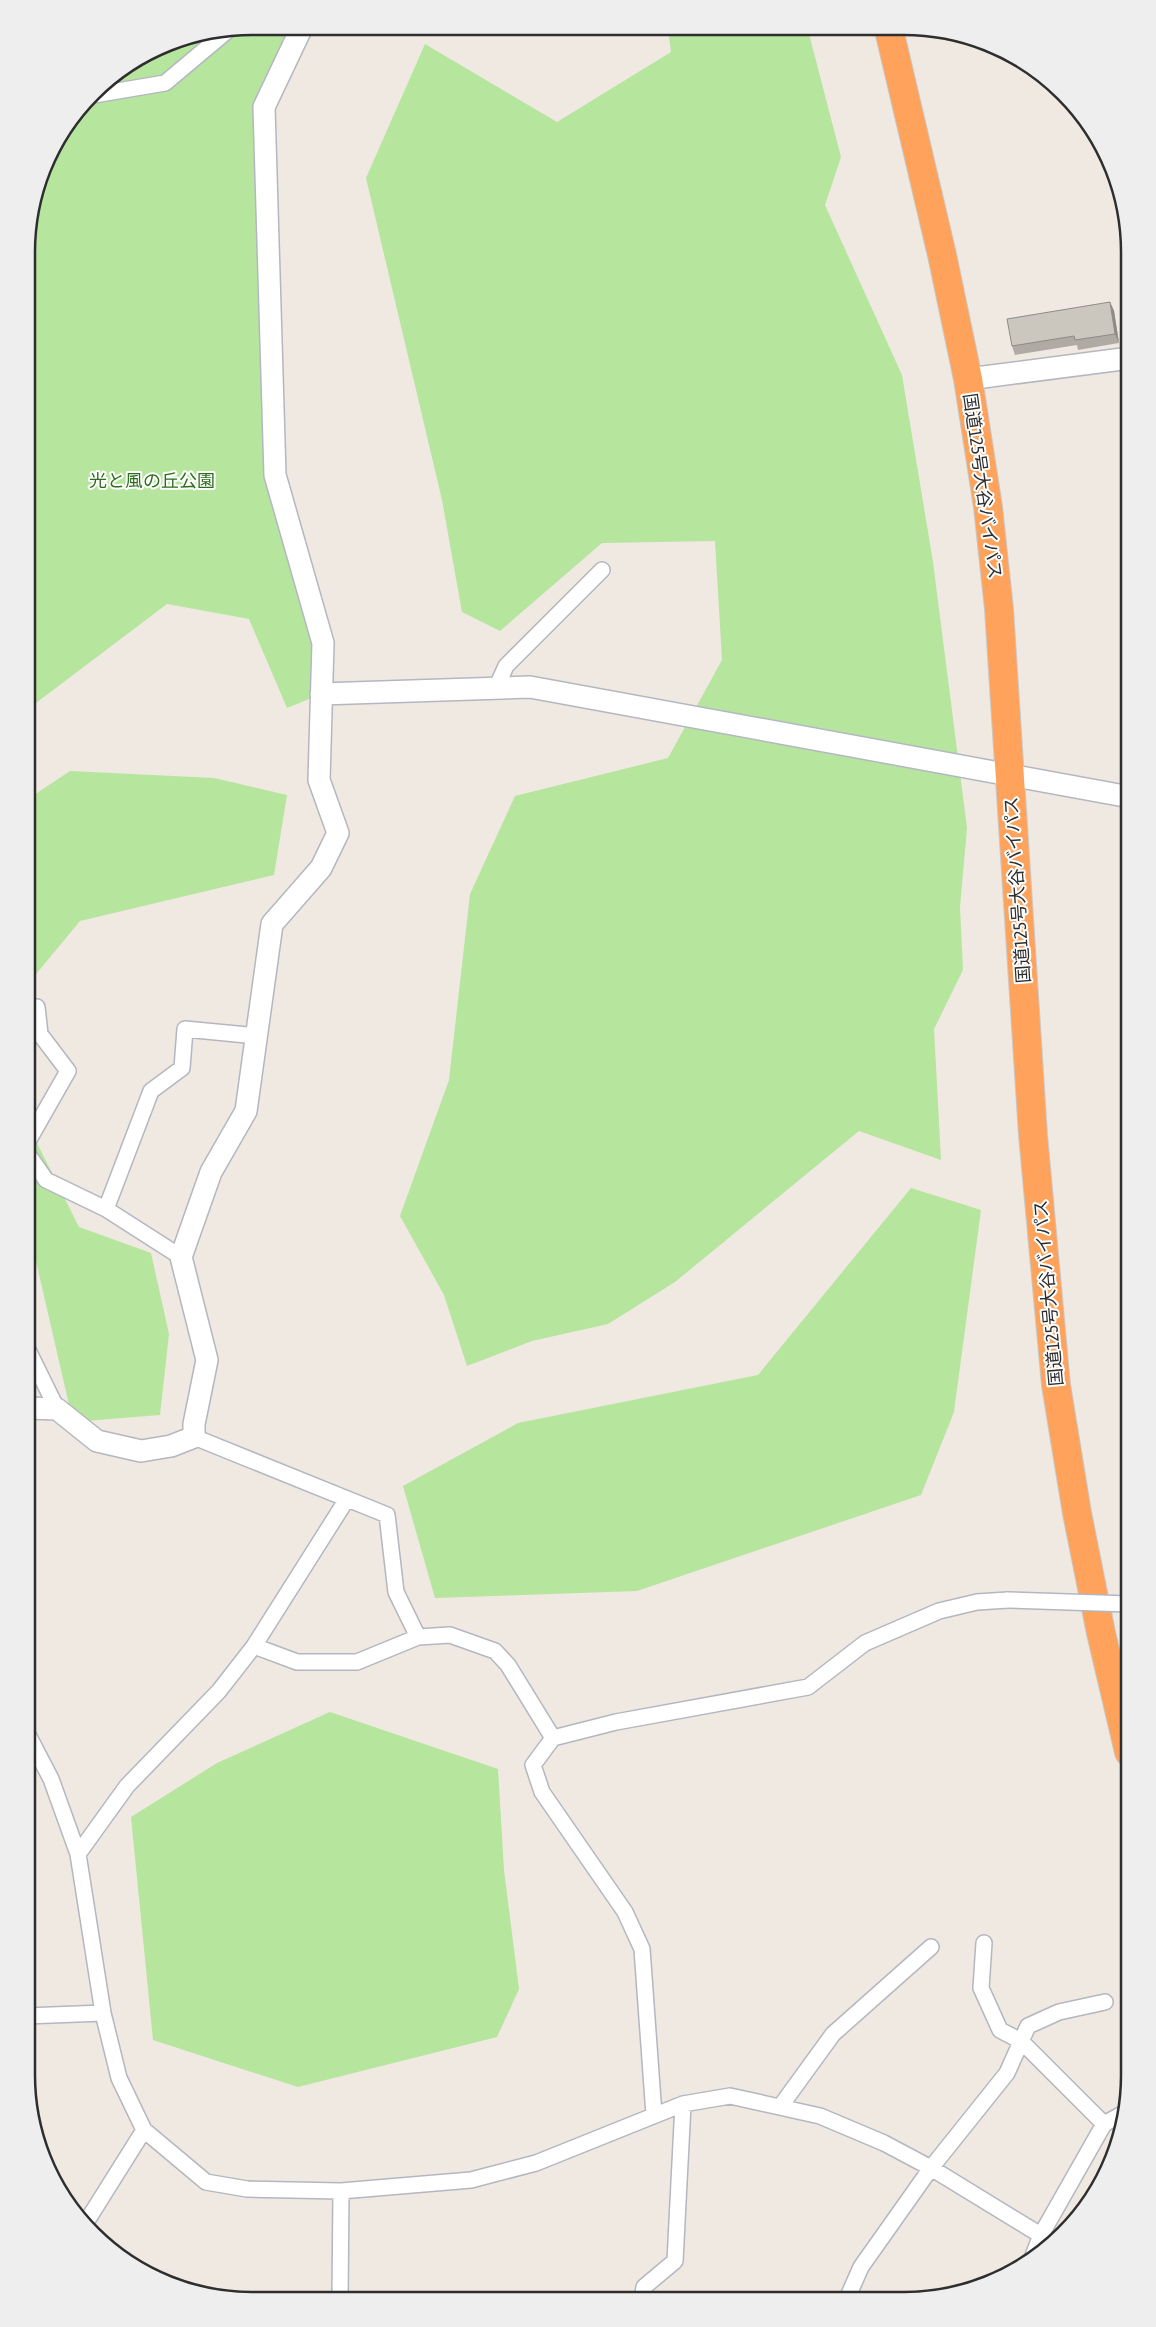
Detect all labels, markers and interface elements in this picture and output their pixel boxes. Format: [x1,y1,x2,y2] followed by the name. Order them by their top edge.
[960,392,1006,580] street label: 国道125号大谷バイパス
[89,470,215,491] park label: 光と風の丘公園
[1000,796,1034,984] street label: 国道125号大谷バイパス
[1029,1199,1067,1387] street label: 国道125号大谷バイパス

